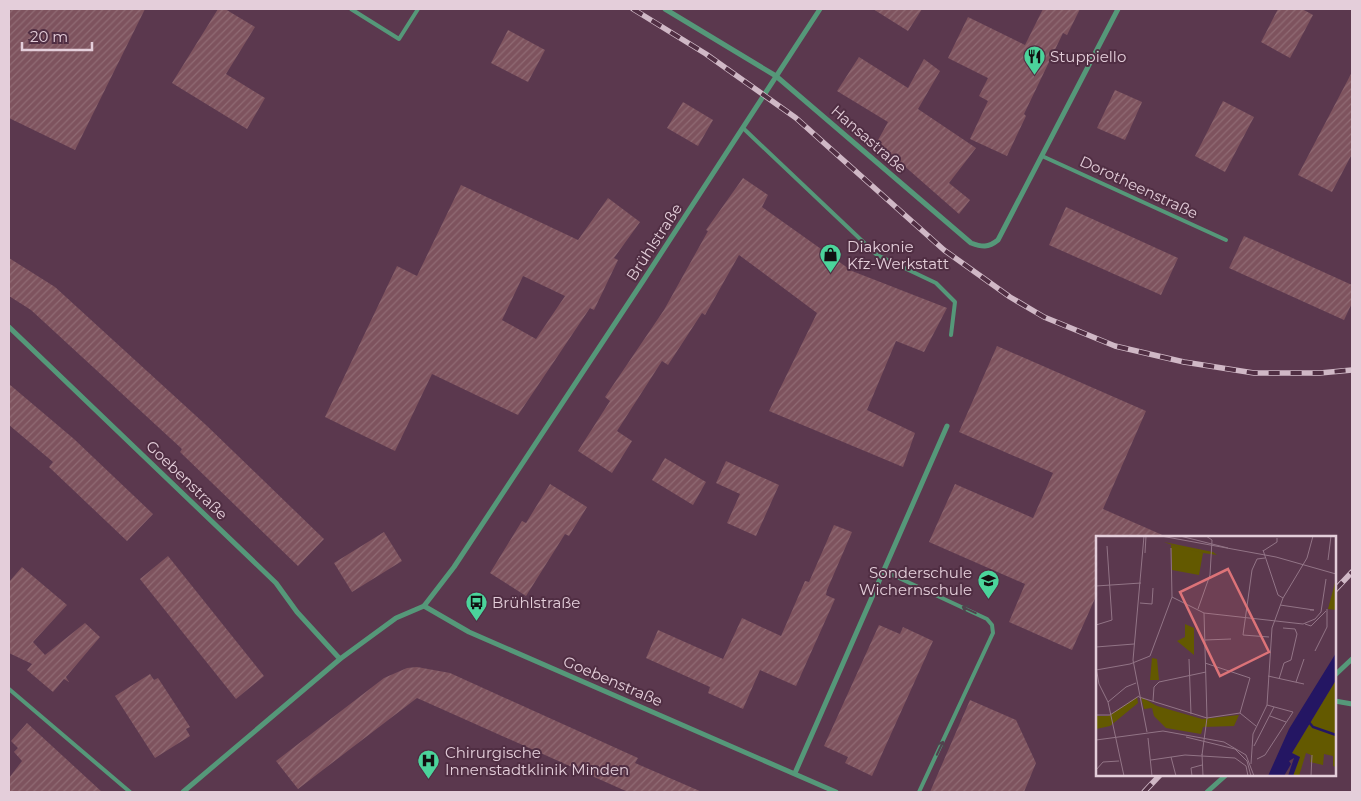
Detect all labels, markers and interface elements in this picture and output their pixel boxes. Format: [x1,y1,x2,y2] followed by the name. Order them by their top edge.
[22,20,92,52] scale bar
[30,27,68,46] text: 20 m
[1022,44,1046,75] restaurant icon: Stuppiello
[1050,47,1126,66] place label: Stuppiello
[827,101,911,177] street label: Hansastraße
[1077,151,1201,223] street label: Dorotheenstraße
[622,200,686,284] street label: Brühlstraße
[847,237,949,273] place label: Diakonie Kfz-Werkstatt
[819,243,843,274] shop icon: Diakonie Kfz-Werkstatt
[142,436,232,524] street label: Goebenstraße
[1096,536,1336,776] inset map
[859,563,972,599] place label: Sonderschule Wichernschule
[976,569,1000,600] school or university icon: Sonderschule Wichernschule
[464,590,488,621] bus stop icon: Brühlstraße
[492,593,580,612] place label: Brühlstraße
[962,605,977,615] one-way arrow
[560,652,666,710] street label: Goebenstraße
[935,741,945,756] one-way arrow
[445,743,629,779] place label: Chirurgische Innenstadtklinik Minden
[417,749,441,780] hospital icon: Chirurgische Innenstadtklinik Minden

